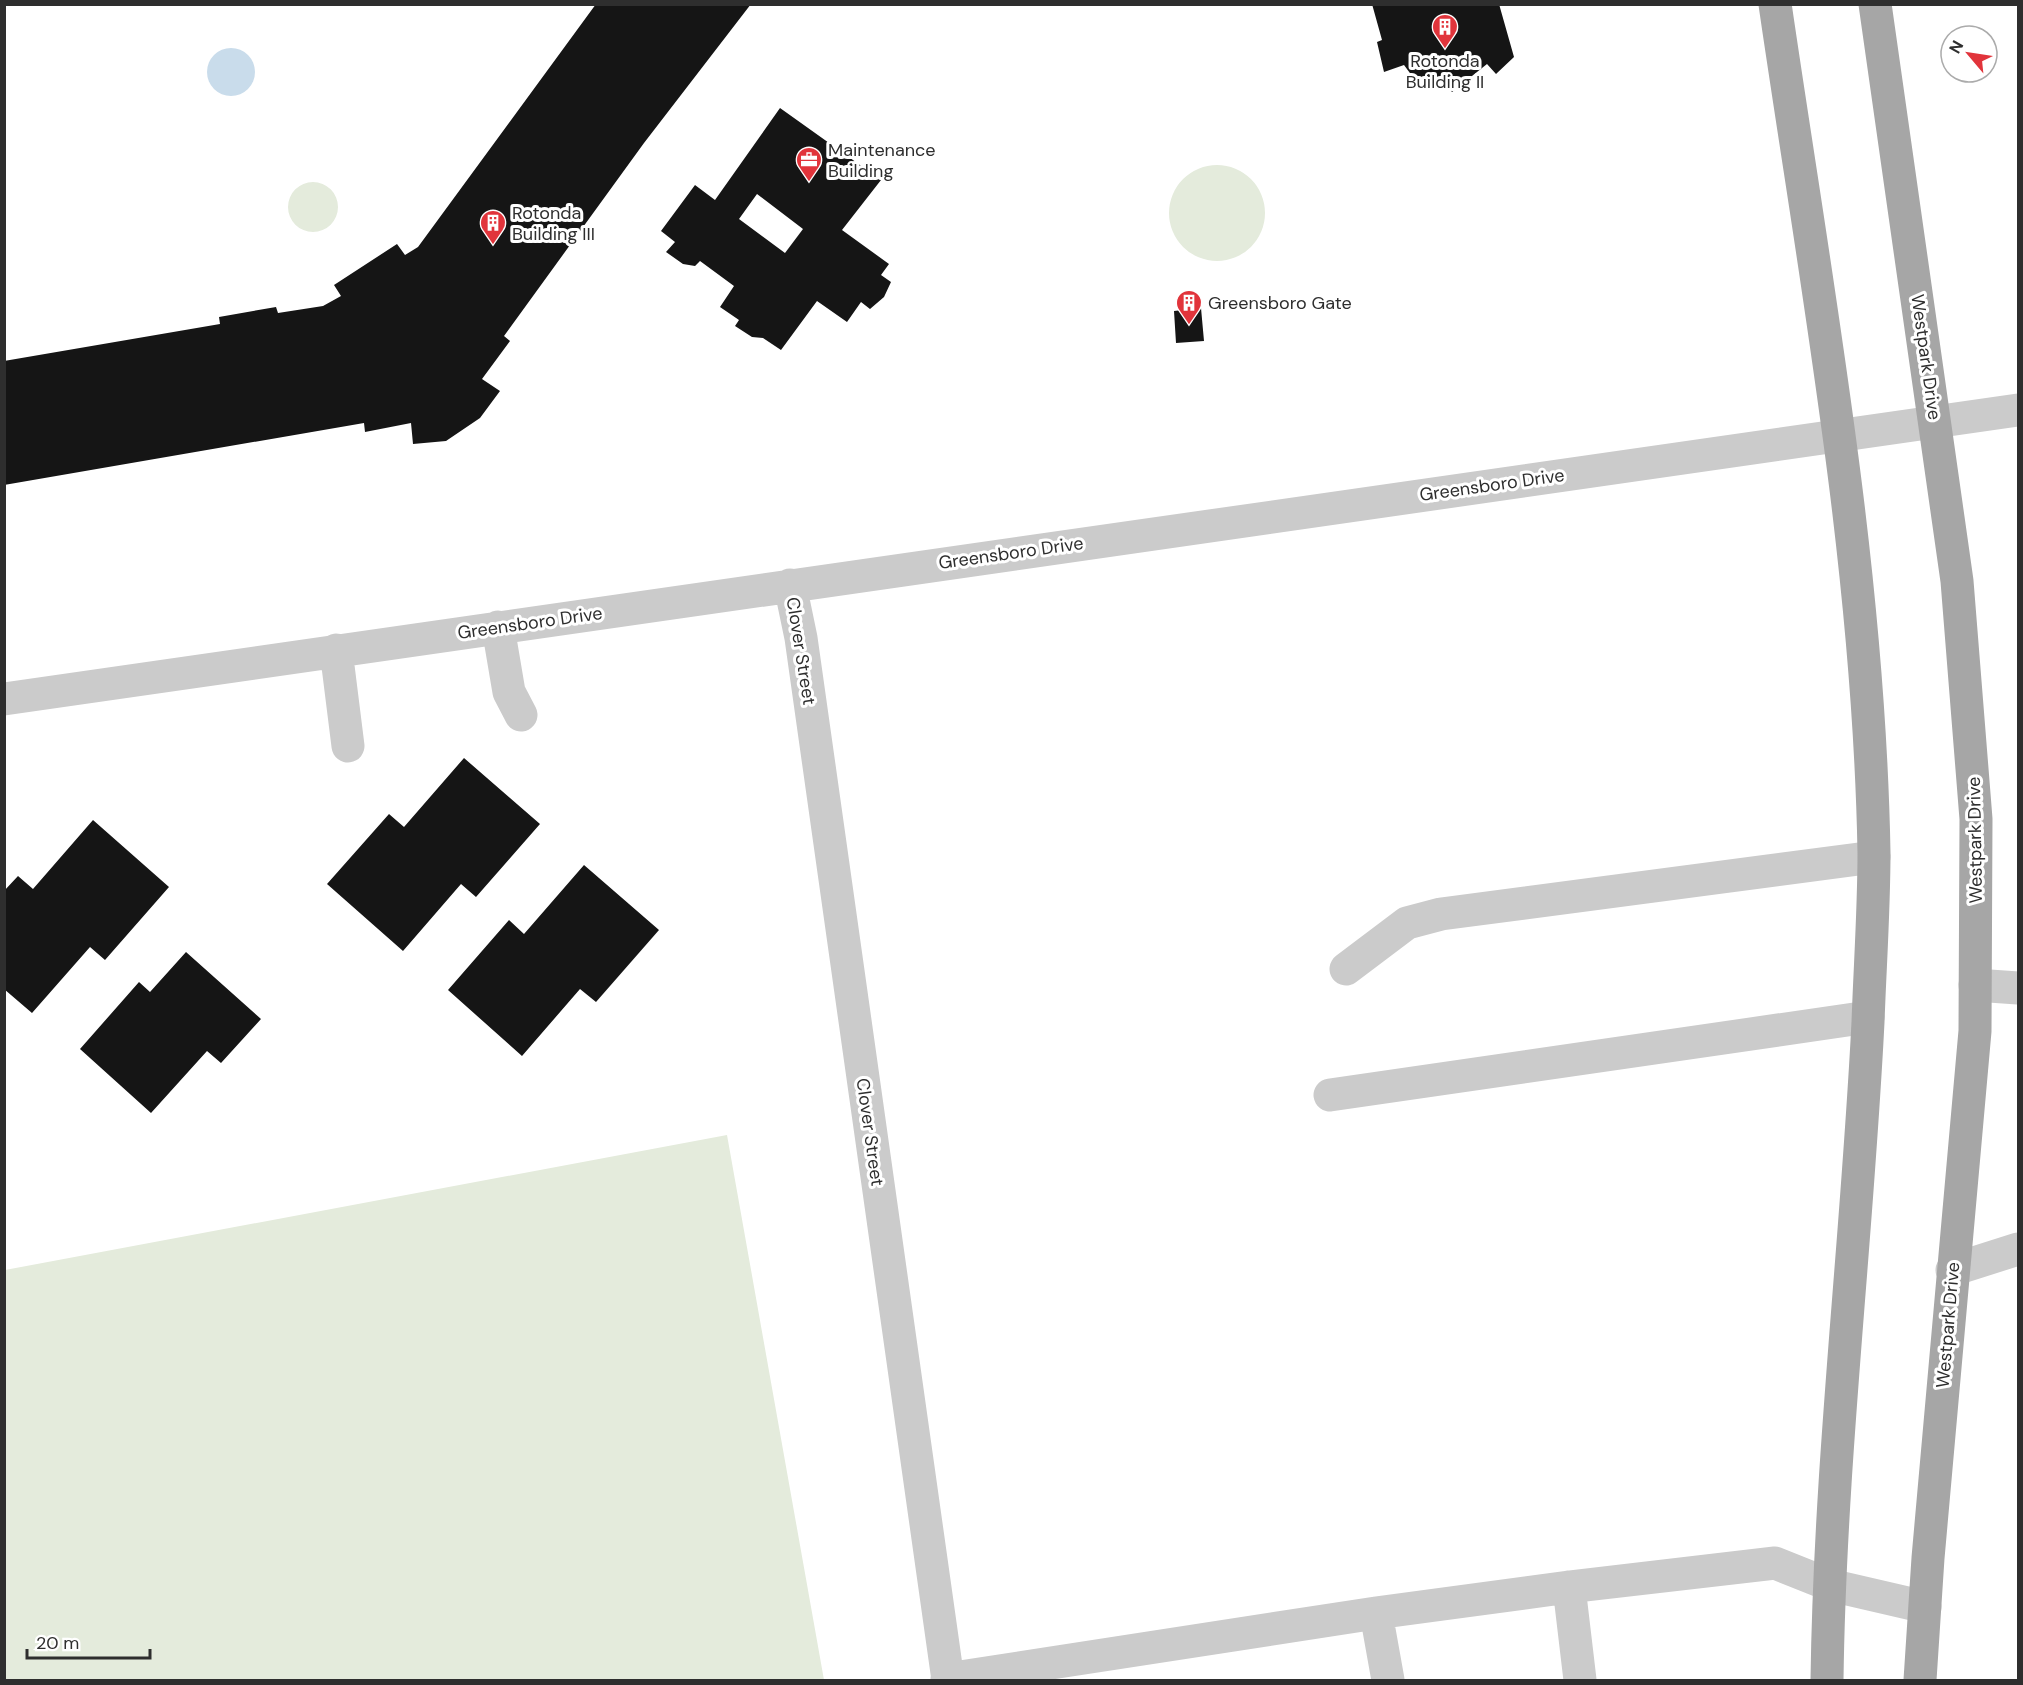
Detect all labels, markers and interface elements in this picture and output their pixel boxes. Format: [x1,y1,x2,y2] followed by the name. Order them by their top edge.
[1430,12,1460,50] building icon: Rotonda Building II
[1939,24,1999,84] north arrow
[1944,37,1968,57] text: N
[1406,49,1484,94] place label: Rotonda Building II
[828,138,936,183] place label: Maintenance Building
[794,145,824,183] office icon: Maintenance Building
[512,201,595,246] place label: Rotonda Building III
[478,208,508,246] building icon: Rotonda Building III
[1174,288,1204,326] building icon: Greensboro Gate
[1208,291,1352,315] place label: Greensboro Gate
[1905,293,1947,421] street label: Westpark Drive
[1418,463,1566,507] street label: Greensboro Drive
[937,531,1085,575] street label: Greensboro Drive
[781,595,821,707] street label: Clover Street
[456,601,604,645] street label: Greensboro Drive
[1962,776,1988,904] street label: Westpark Drive
[851,1076,889,1188] street label: Clover Street
[1931,1261,1965,1389] street label: Westpark Drive
[27,1622,150,1660] scale bar
[36,1631,79,1655] text: 20 m

